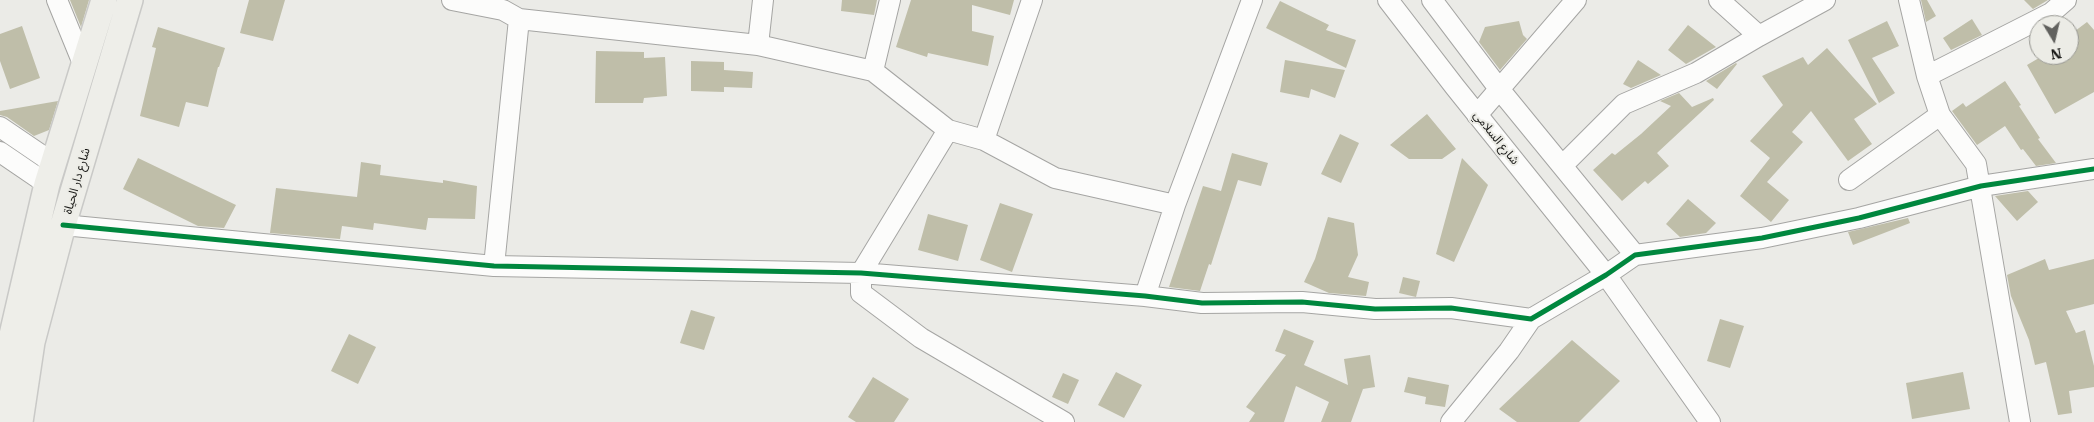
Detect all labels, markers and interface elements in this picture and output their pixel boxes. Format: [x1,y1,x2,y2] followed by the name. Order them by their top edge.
[2029,15,2079,65] north arrow
[2049,44,2063,64] text: N
[1470,108,1522,168] street label: شارع السلامي
[61,146,93,216] street label: شارع دار الحياة

